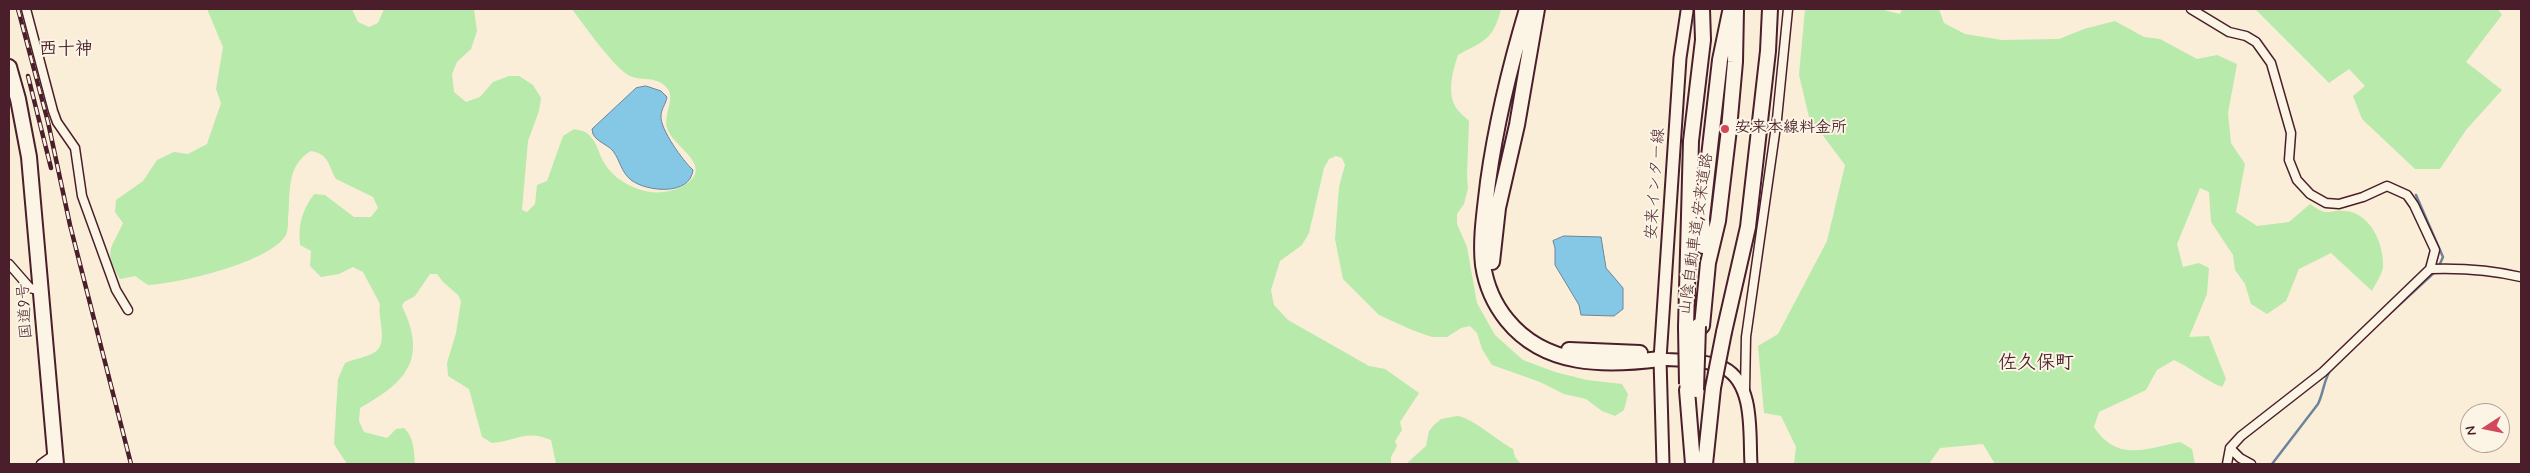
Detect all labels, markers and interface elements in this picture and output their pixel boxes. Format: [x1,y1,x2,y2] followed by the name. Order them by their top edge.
[39,39,93,61] district label: 西十神
[1735,119,1847,139] place label: 安来本線料金所
[1719,123,1731,135] marker: 安来本線料金所
[1643,127,1669,241] street label: 安来インター線
[1676,152,1718,316] street label: 山陰自動車道;安来道路
[14,282,38,340] street label: 国道9号
[1998,353,2074,375] district label: 佐久保町
[2460,403,2510,453] north arrow
[2462,424,2481,437] text: N

